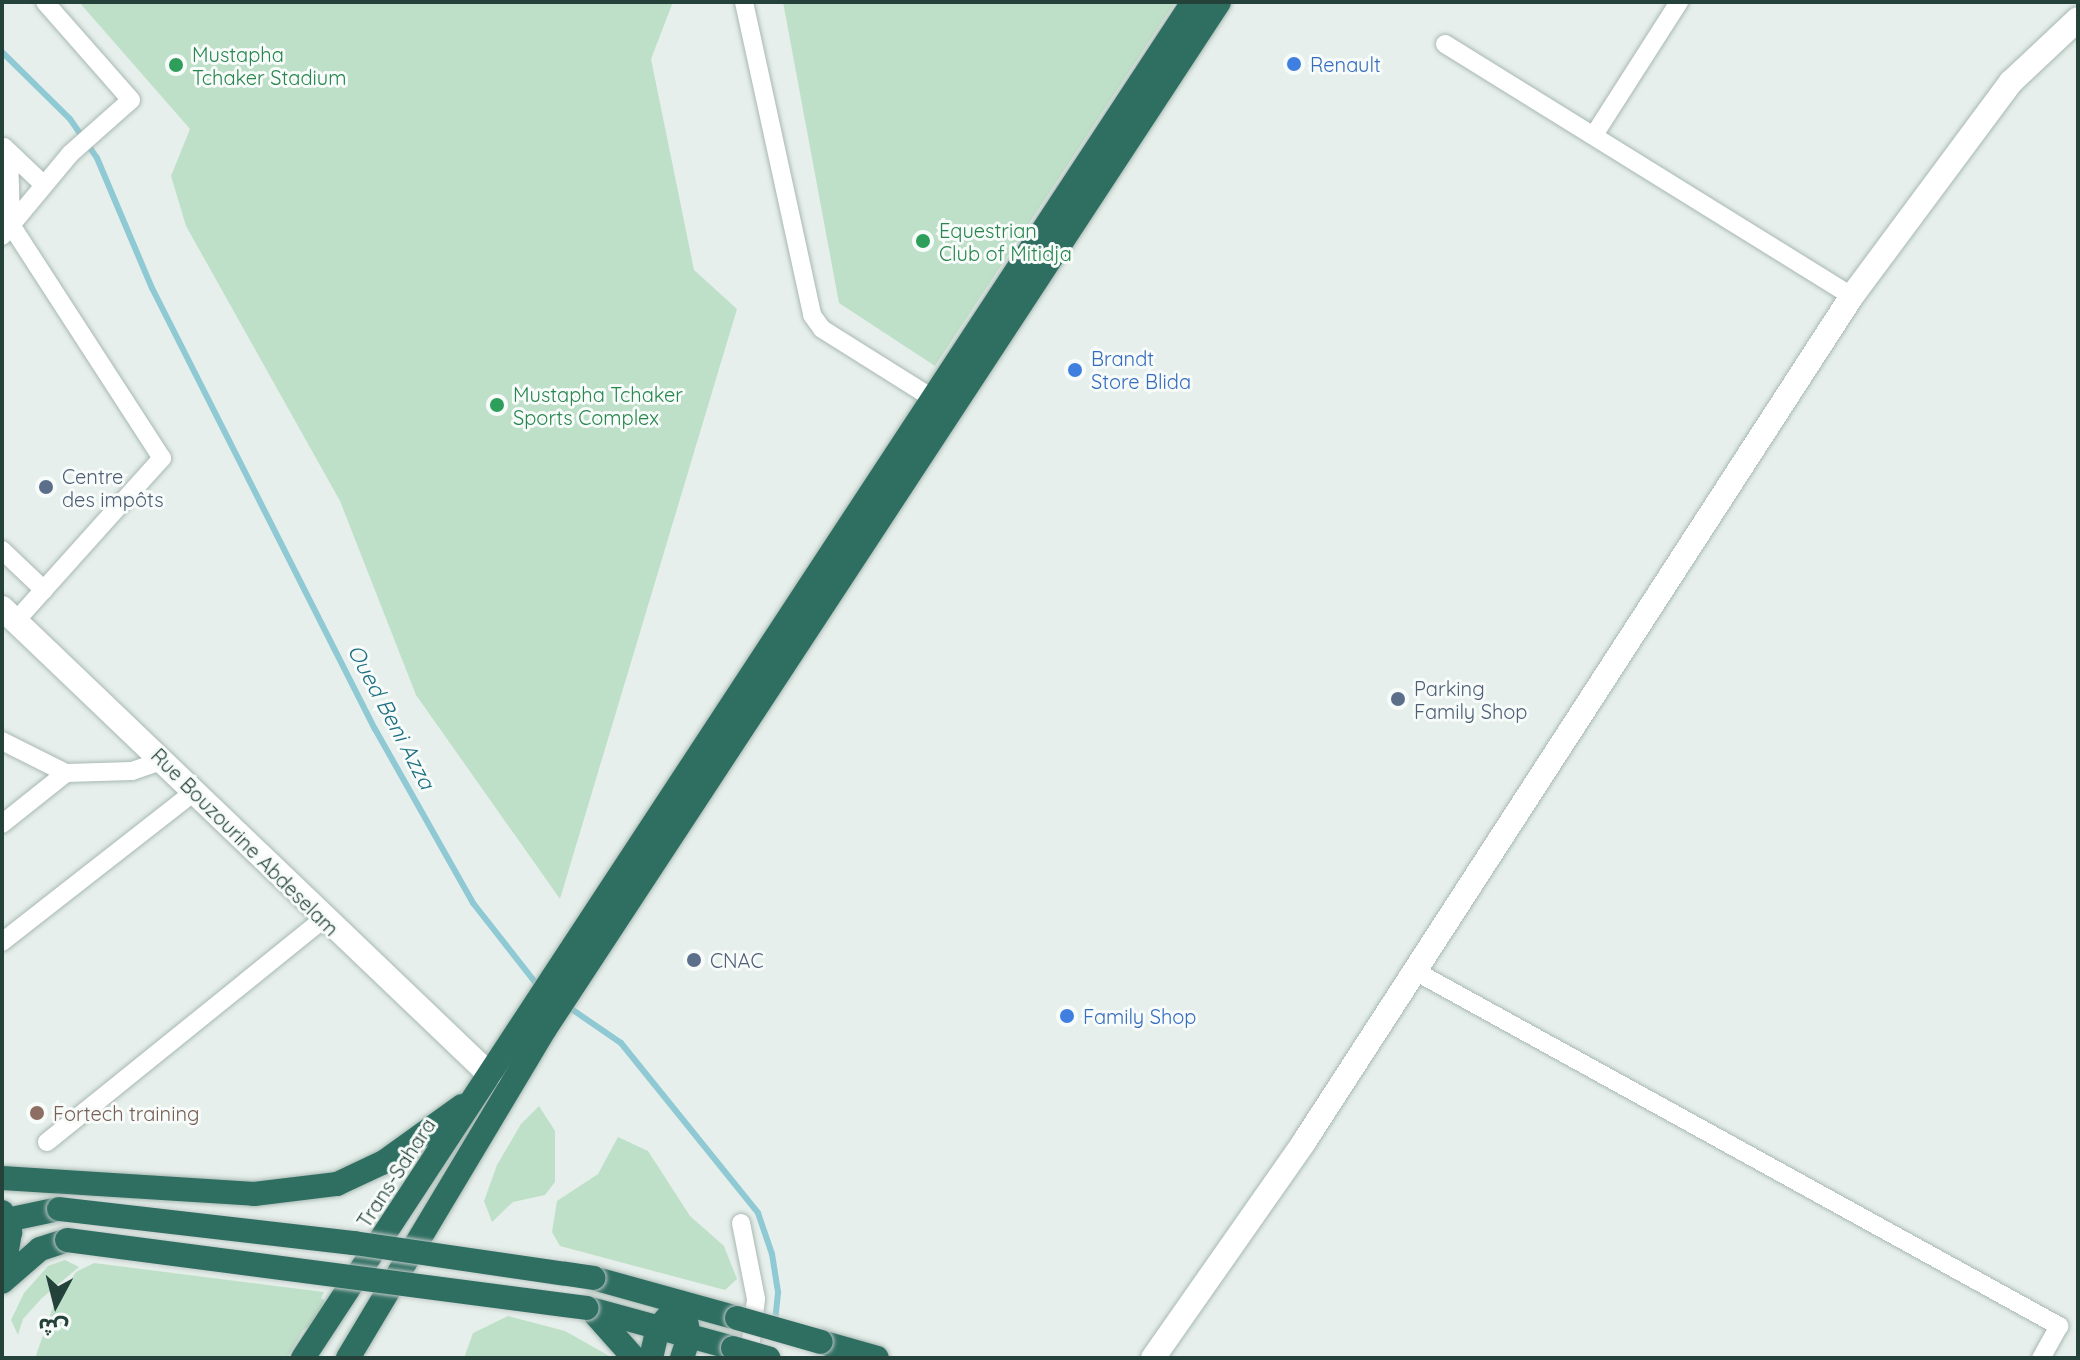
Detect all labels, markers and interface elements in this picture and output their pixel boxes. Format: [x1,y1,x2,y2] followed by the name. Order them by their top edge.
[192,42,346,89] place label: Mustapha Tchaker Stadium
[1310,52,1381,76] place label: Renault
[1285,55,1303,73] marker: Renault
[167,56,185,74] marker: Mustapha Tchaker Stadium
[939,218,1072,265] place label: Equestrian Club of Mitidja
[914,232,932,250] marker: Equestrian Club of Mitidja
[1091,346,1191,393] place label: Brandt Store Blida
[1066,361,1084,379] marker: Brandt Store Blida
[513,382,683,429] place label: Mustapha Tchaker Sports Complex
[488,396,506,414] marker: Mustapha Tchaker Sports Complex
[62,464,164,511] place label: Centre des impôts
[37,478,55,496] marker: Centre des impôts
[342,640,440,794] water label: Oued Beni Azza
[1414,676,1527,723] place label: Parking Family Shop
[1389,690,1407,708] marker: Parking Family Shop
[146,743,344,941] street label: Rue Bouzourine Abdeselam
[710,948,764,972] place label: CNAC
[685,951,703,969] marker: CNAC
[1083,1004,1196,1028] place label: Family Shop
[1058,1007,1076,1025] marker: Family Shop
[53,1101,199,1125] place label: Fortech training
[28,1104,46,1122] marker: Fortech training
[352,1114,440,1232] street label: Trans-Sahara
[16,1264,96,1344] north arrow
[36,1312,70,1344] text: ش

